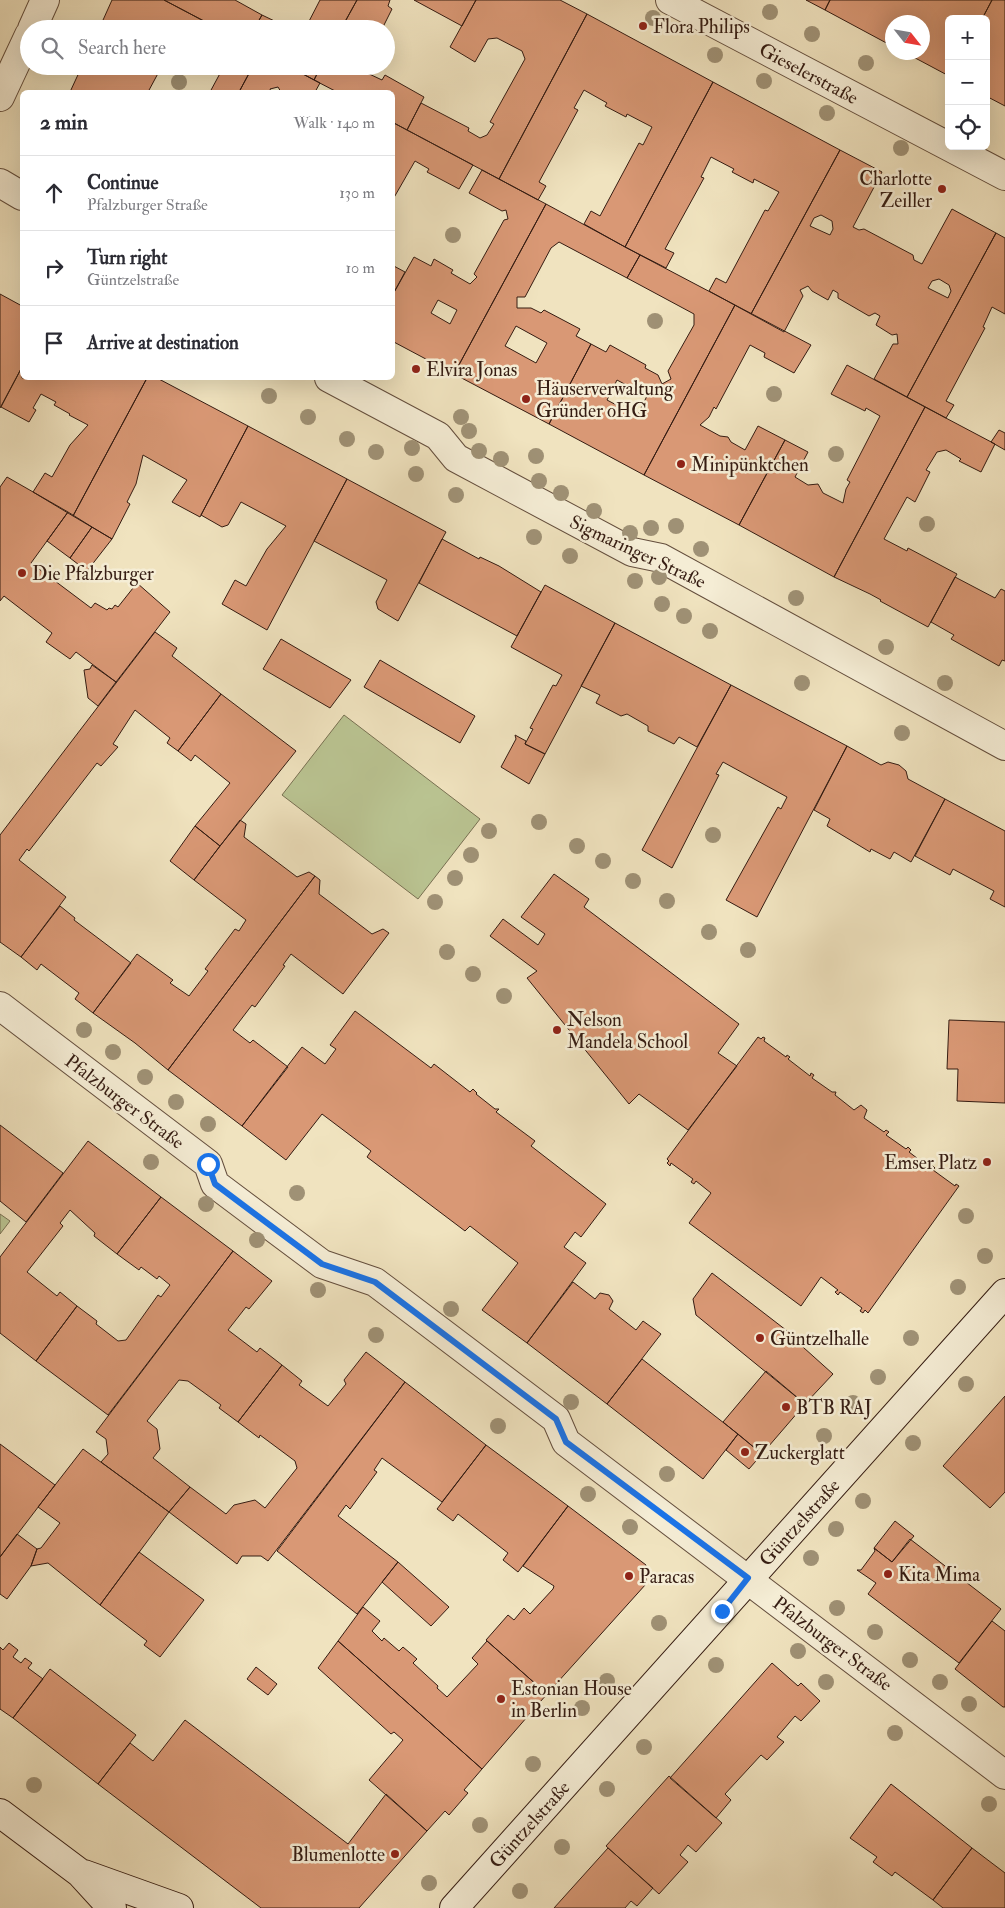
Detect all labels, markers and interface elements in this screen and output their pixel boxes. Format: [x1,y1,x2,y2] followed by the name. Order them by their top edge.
[653,15,750,40] place label: Flora Philips
[885,15,930,60] north arrow
[945,15,990,150] map controls
[945,15,990,60] button: +
[20,20,395,75] search box
[637,20,649,32] marker: Flora Philips
[38,34,66,62] icon: search
[78,36,166,60] text: Search here
[755,38,862,110] street label: Gieselerstraße
[945,60,990,105] button: −
[945,105,990,150] button: locate
[40,109,88,136] text: 2 min
[294,113,375,133] text: Walk · 140 m
[859,167,932,213] place label: Charlotte Zeiller
[87,171,158,195] text: Continue
[40,179,68,207] icon: ahead
[339,183,375,203] text: 130 m
[936,183,948,195] marker: Charlotte Zeiller
[87,195,208,215] text: Pfalzburger Straße
[87,246,167,270] text: Turn right
[40,254,68,282] icon: right
[345,258,375,278] text: 10 m
[87,270,179,290] text: Güntzelstraße
[40,329,68,357] icon: arrive
[87,331,239,355] text: Arrive at destination
[426,358,517,382] place label: Elvira Jonas
[410,363,422,375] marker: Elvira Jonas
[536,377,674,423] place label: Häuserverwaltung Gründer oHG
[520,393,532,405] marker: Häuserverwaltung Gründer oHG
[691,453,809,478] place label: Minipünktchen
[675,458,687,470] marker: Minipünktchen
[566,510,710,594] street label: Sigmaringer Straße
[32,562,154,586] place label: Die Pfalzburger
[16,567,28,579] marker: Die Pfalzburger
[567,1008,688,1054] place label: Nelson Mandela School
[551,1024,563,1036] marker: Nelson Mandela School
[60,1049,189,1155] street label: Pfalzburger Straße
[884,1151,977,1175] place label: Emser Platz
[197,1153,220,1176] route start
[981,1156,993,1168] marker: Emser Platz
[770,1327,869,1351] place label: Güntzelhalle
[754,1332,766,1344] marker: Güntzelhalle
[796,1396,872,1420] place label: BTB RAJ
[780,1401,792,1413] marker: BTB RAJ
[755,1441,845,1465] place label: Zuckerglatt
[739,1446,751,1458] marker: Zuckerglatt
[754,1474,845,1571] street label: Güntzelstraße
[898,1563,980,1587] place label: Kita Mima
[639,1565,694,1589] place label: Paracas
[882,1568,894,1580] marker: Kita Mima
[623,1570,635,1582] marker: Paracas
[768,1591,897,1697] street label: Pfalzburger Straße
[711,1600,734,1623] route end
[511,1677,632,1723] place label: Estonian House in Berlin
[495,1693,507,1705] marker: Estonian House in Berlin
[484,1776,575,1873] street label: Güntzelstraße
[291,1843,385,1867] place label: Blumenlotte
[389,1848,401,1860] marker: Blumenlotte

